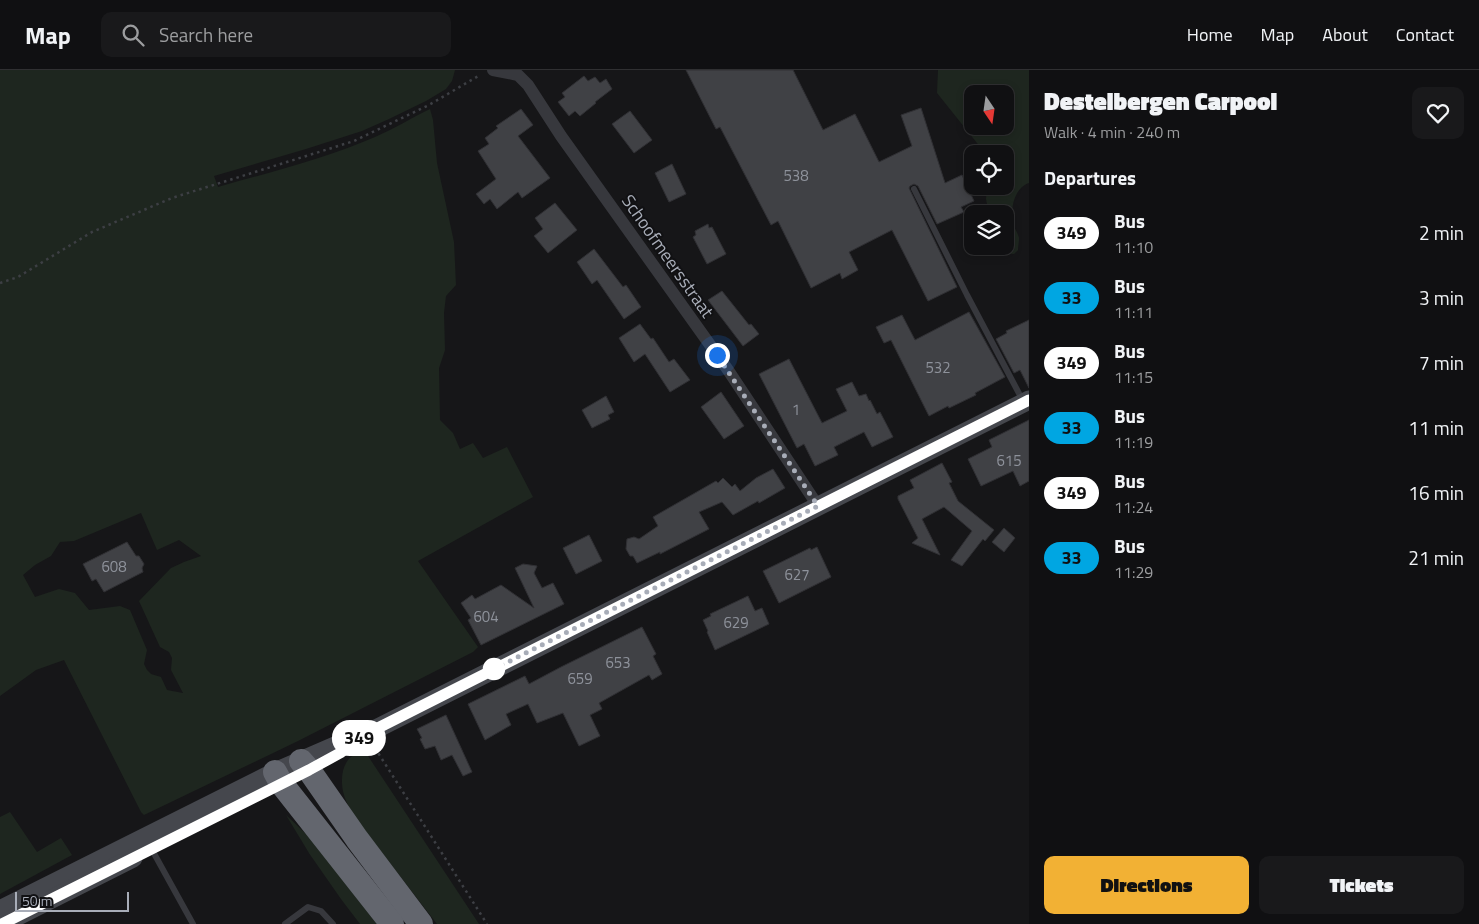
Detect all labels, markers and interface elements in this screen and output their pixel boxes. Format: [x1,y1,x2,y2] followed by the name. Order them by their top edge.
[101,12,451,57] search box
[25,17,71,53] text: Map
[159,20,253,49] text: Search here
[119,21,147,49] icon: search
[1187,21,1233,48] text: Home
[1261,21,1294,48] text: Map
[1322,21,1368,48] text: About
[1396,21,1454,48] text: Contact
[1044,83,1277,119] text: Destelbergen Carpool
[964,85,1014,135] north arrow
[964,85,1014,255] map controls
[1412,87,1464,139] button: heart
[1044,120,1180,144] text: Walk · 4 min · 240 m
[964,145,1014,195] button: locate
[1044,163,1136,192] text: Departures
[783,164,809,187] house number: 538
[615,189,721,324] street label: Schoofmeersstraat
[964,205,1014,255] button: layers
[1114,206,1145,235] text: Bus
[1419,218,1464,247] text: 2 min
[1056,219,1087,246] text: 349
[1114,235,1153,259] text: 11:10
[1114,271,1145,300] text: Bus
[1419,283,1464,312] text: 3 min
[1061,284,1082,311] text: 33
[1114,300,1153,324] text: 11:11
[1114,336,1145,365] text: Bus
[705,343,730,368] your location
[1419,348,1464,377] text: 7 min
[1056,349,1087,376] text: 349
[925,356,951,379] house number: 532
[1114,365,1153,389] text: 11:15
[792,398,800,421] house number: 1
[1114,401,1145,430] text: Bus
[1408,413,1464,442] text: 11 min
[1061,414,1082,441] text: 33
[1114,430,1153,454] text: 11:19
[996,449,1022,472] house number: 615
[1114,466,1145,495] text: Bus
[1408,478,1464,507] text: 16 min
[1056,479,1087,506] text: 349
[1114,495,1153,519] text: 11:24
[1114,531,1145,560] text: Bus
[1408,543,1464,572] text: 21 min
[1061,544,1082,571] text: 33
[101,555,127,578] house number: 608
[1114,560,1153,584] text: 11:29
[784,563,810,586] house number: 627
[473,605,499,628] house number: 604
[723,611,749,634] house number: 629
[605,651,631,674] house number: 653
[483,658,505,680] unlabelled marker
[567,667,593,690] house number: 659
[330,722,388,754] line badge: 349
[344,724,374,751] text: 349
[1044,856,1249,914] button: Directions
[1259,856,1464,914] button: Tickets
[15,889,129,912] scale bar
[22,890,52,911] text: 50 m

